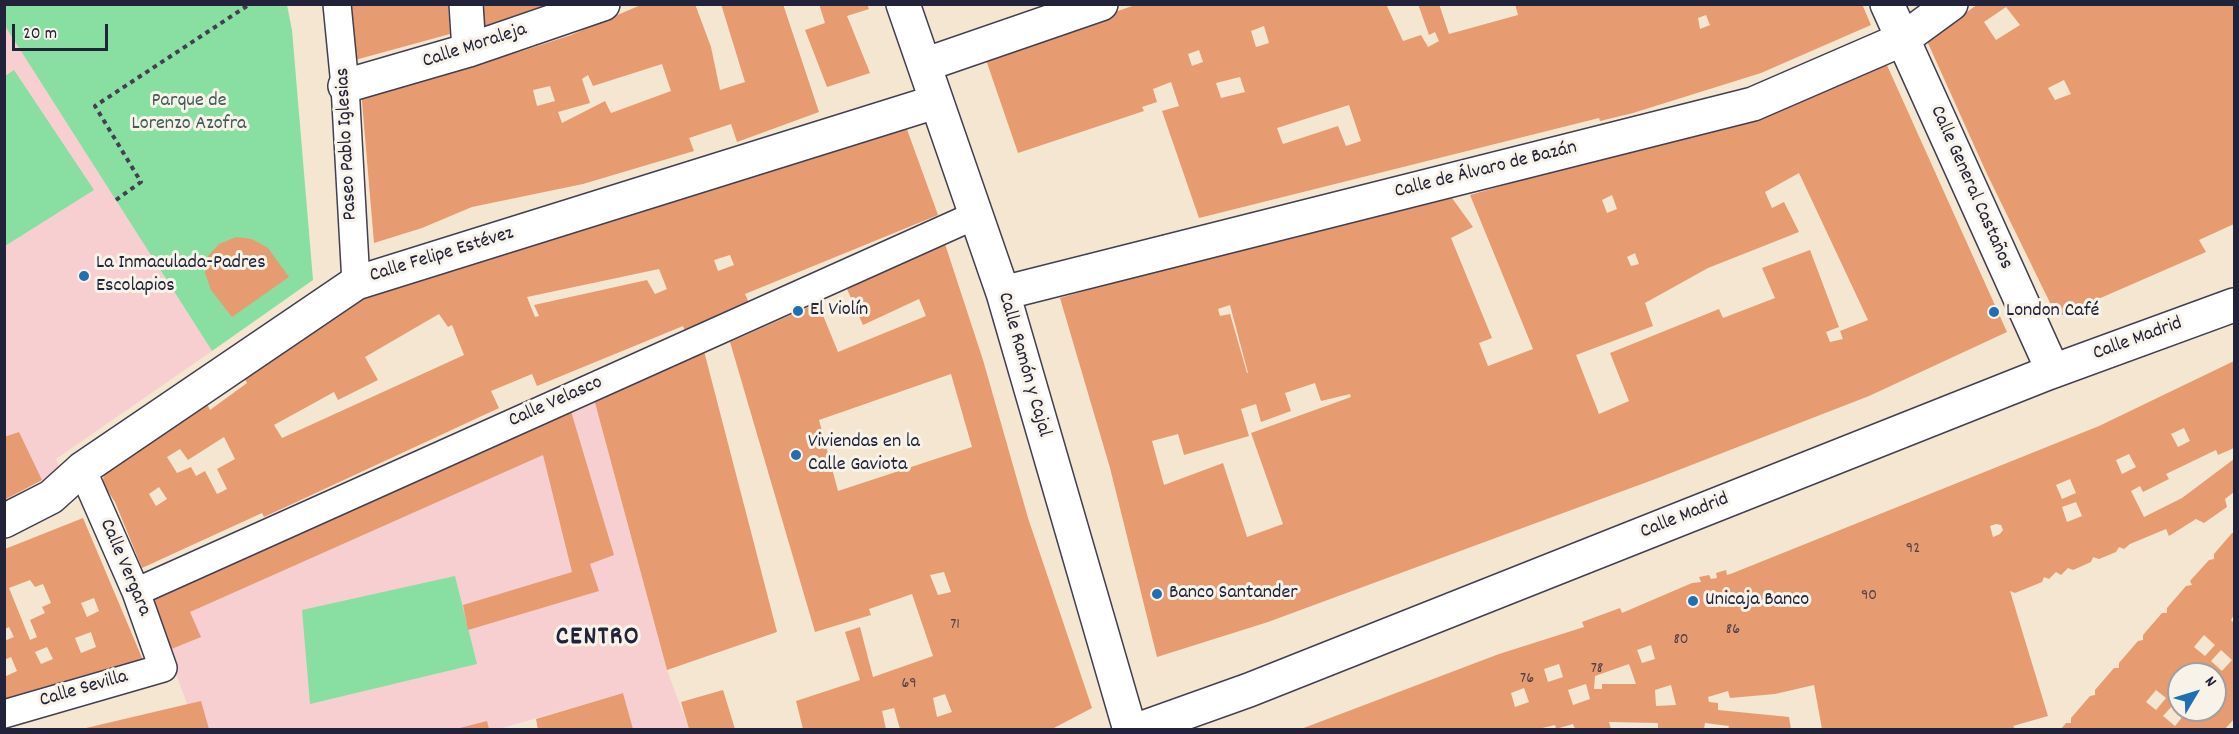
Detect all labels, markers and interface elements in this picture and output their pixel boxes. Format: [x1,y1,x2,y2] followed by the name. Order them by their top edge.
[15,12,111,50] scale bar
[420,19,530,75] street label: Calle Moraleja
[23,22,57,47] text: 20 m
[332,67,364,221] street label: Paseo Pablo Iglesias
[132,90,246,137] park label: Parque de Lorenzo Azofra
[1923,103,2017,273] street label: Calle General Castaños
[1392,137,1580,205] street label: Calle de Álvaro de Bazán
[367,223,517,289] street label: Calle Felipe Estévez
[96,252,266,299] place label: La Inmaculada-Padres Escolapios
[77,269,91,283] marker: La Inmaculada-Padres Escolapios
[991,290,1055,440] street label: Calle Ramón y Cajal
[810,299,868,323] place label: El Violín
[2006,300,2099,324] place label: London Café
[791,304,805,318] marker: El Violín
[1987,305,2001,319] marker: London Café
[2090,313,2186,367] street label: Calle Madrid
[505,372,607,434] street label: Calle Velasco
[808,431,920,478] place label: Viviendas en la Calle Gaviota
[789,448,803,462] marker: Viviendas en la Calle Gaviota
[1637,488,1733,546] street label: Calle Madrid
[93,516,155,620] street label: Calle Vergara
[1906,540,1920,560] house number: 92
[1169,582,1298,606] place label: Banco Santander
[1150,587,1164,601] marker: Banco Santander
[1861,587,1877,607] house number: 90
[1705,589,1809,613] place label: Unicaja Banco
[1686,594,1700,608] marker: Unicaja Banco
[950,616,960,636] house number: 71
[1726,621,1740,641] house number: 86
[556,623,640,655] district label: CENTRO
[1673,631,1689,651] house number: 80
[1591,660,1603,680] house number: 78
[2167,662,2227,722] north arrow
[37,666,131,714] street label: Calle Sevilla
[1520,670,1534,690] house number: 76
[2199,672,2221,692] text: N
[901,675,917,695] house number: 69

